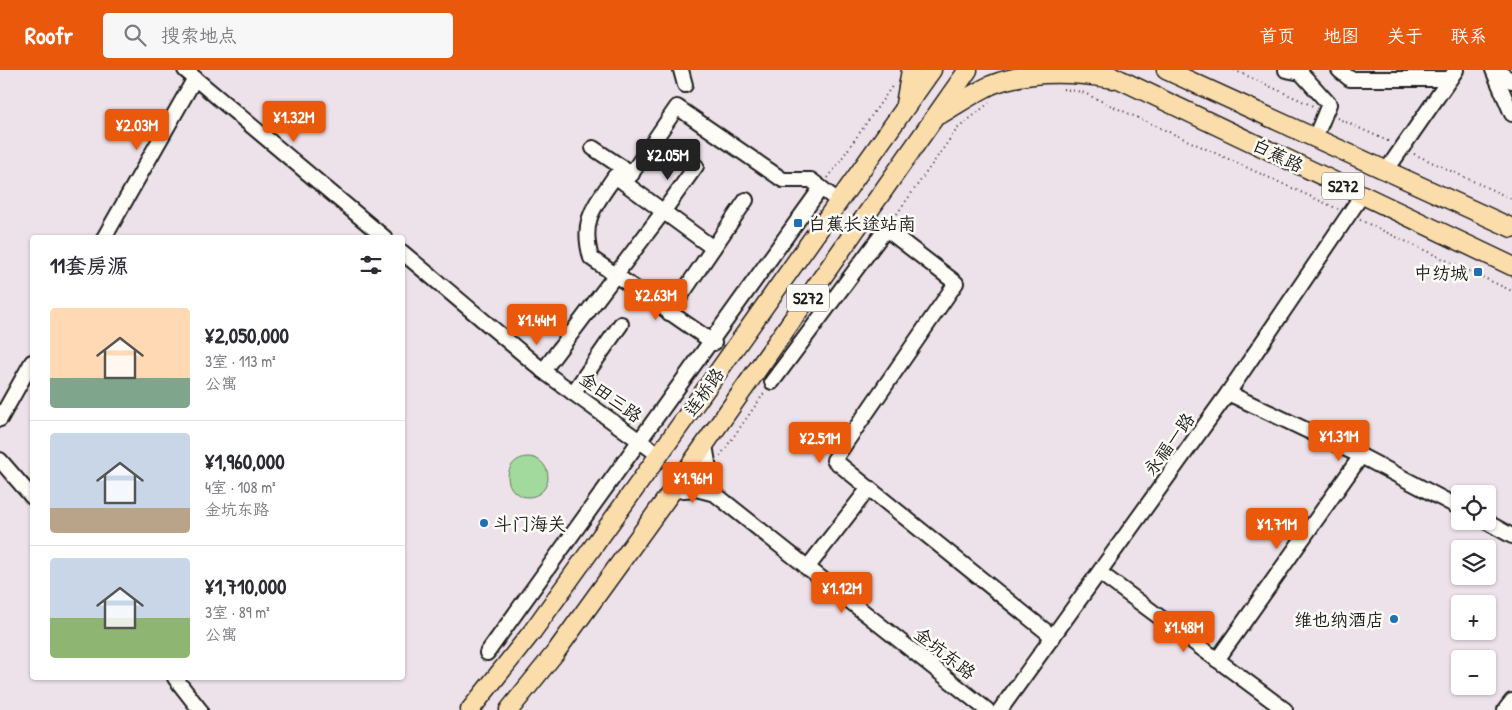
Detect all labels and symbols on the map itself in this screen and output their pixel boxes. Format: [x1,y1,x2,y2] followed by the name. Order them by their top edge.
[253,100,335,143] pin: ¥1.32M
[96,108,178,151] pin: ¥2.03M
[1248,132,1308,178] street label: 白蕉路
[627,138,709,181] pin: ¥2.05M
[1322,172,1364,200] road number: S272
[808,211,916,236] place label: 白蕉长途站南
[792,217,804,229] marker: 白蕉长途站南
[1414,260,1468,285] place label: 中纺城
[1472,266,1484,278] marker: 中纺城
[615,278,697,321] pin: ¥2.63M
[787,284,829,312] road number: S272
[496,304,578,346] pin: ¥1.44M
[678,363,730,421] street label: 连桥路
[575,366,647,428] street label: 金田三路
[1138,408,1200,480] street label: 永福一路
[1298,420,1380,462] pin: ¥1.31M
[779,422,861,464] pin: ¥2.51M
[652,462,734,504] pin: ¥1.96M
[1236,508,1318,550] pin: ¥1.71M
[494,511,566,536] place label: 斗门海关
[478,517,490,529] marker: 斗门海关
[801,572,883,614] pin: ¥1.12M
[1294,607,1384,632] place label: 维也纳酒店
[1143,610,1225,653] pin: ¥1.48M
[1388,613,1400,625] marker: 维也纳酒店
[909,621,981,685] street label: 金坑东路

